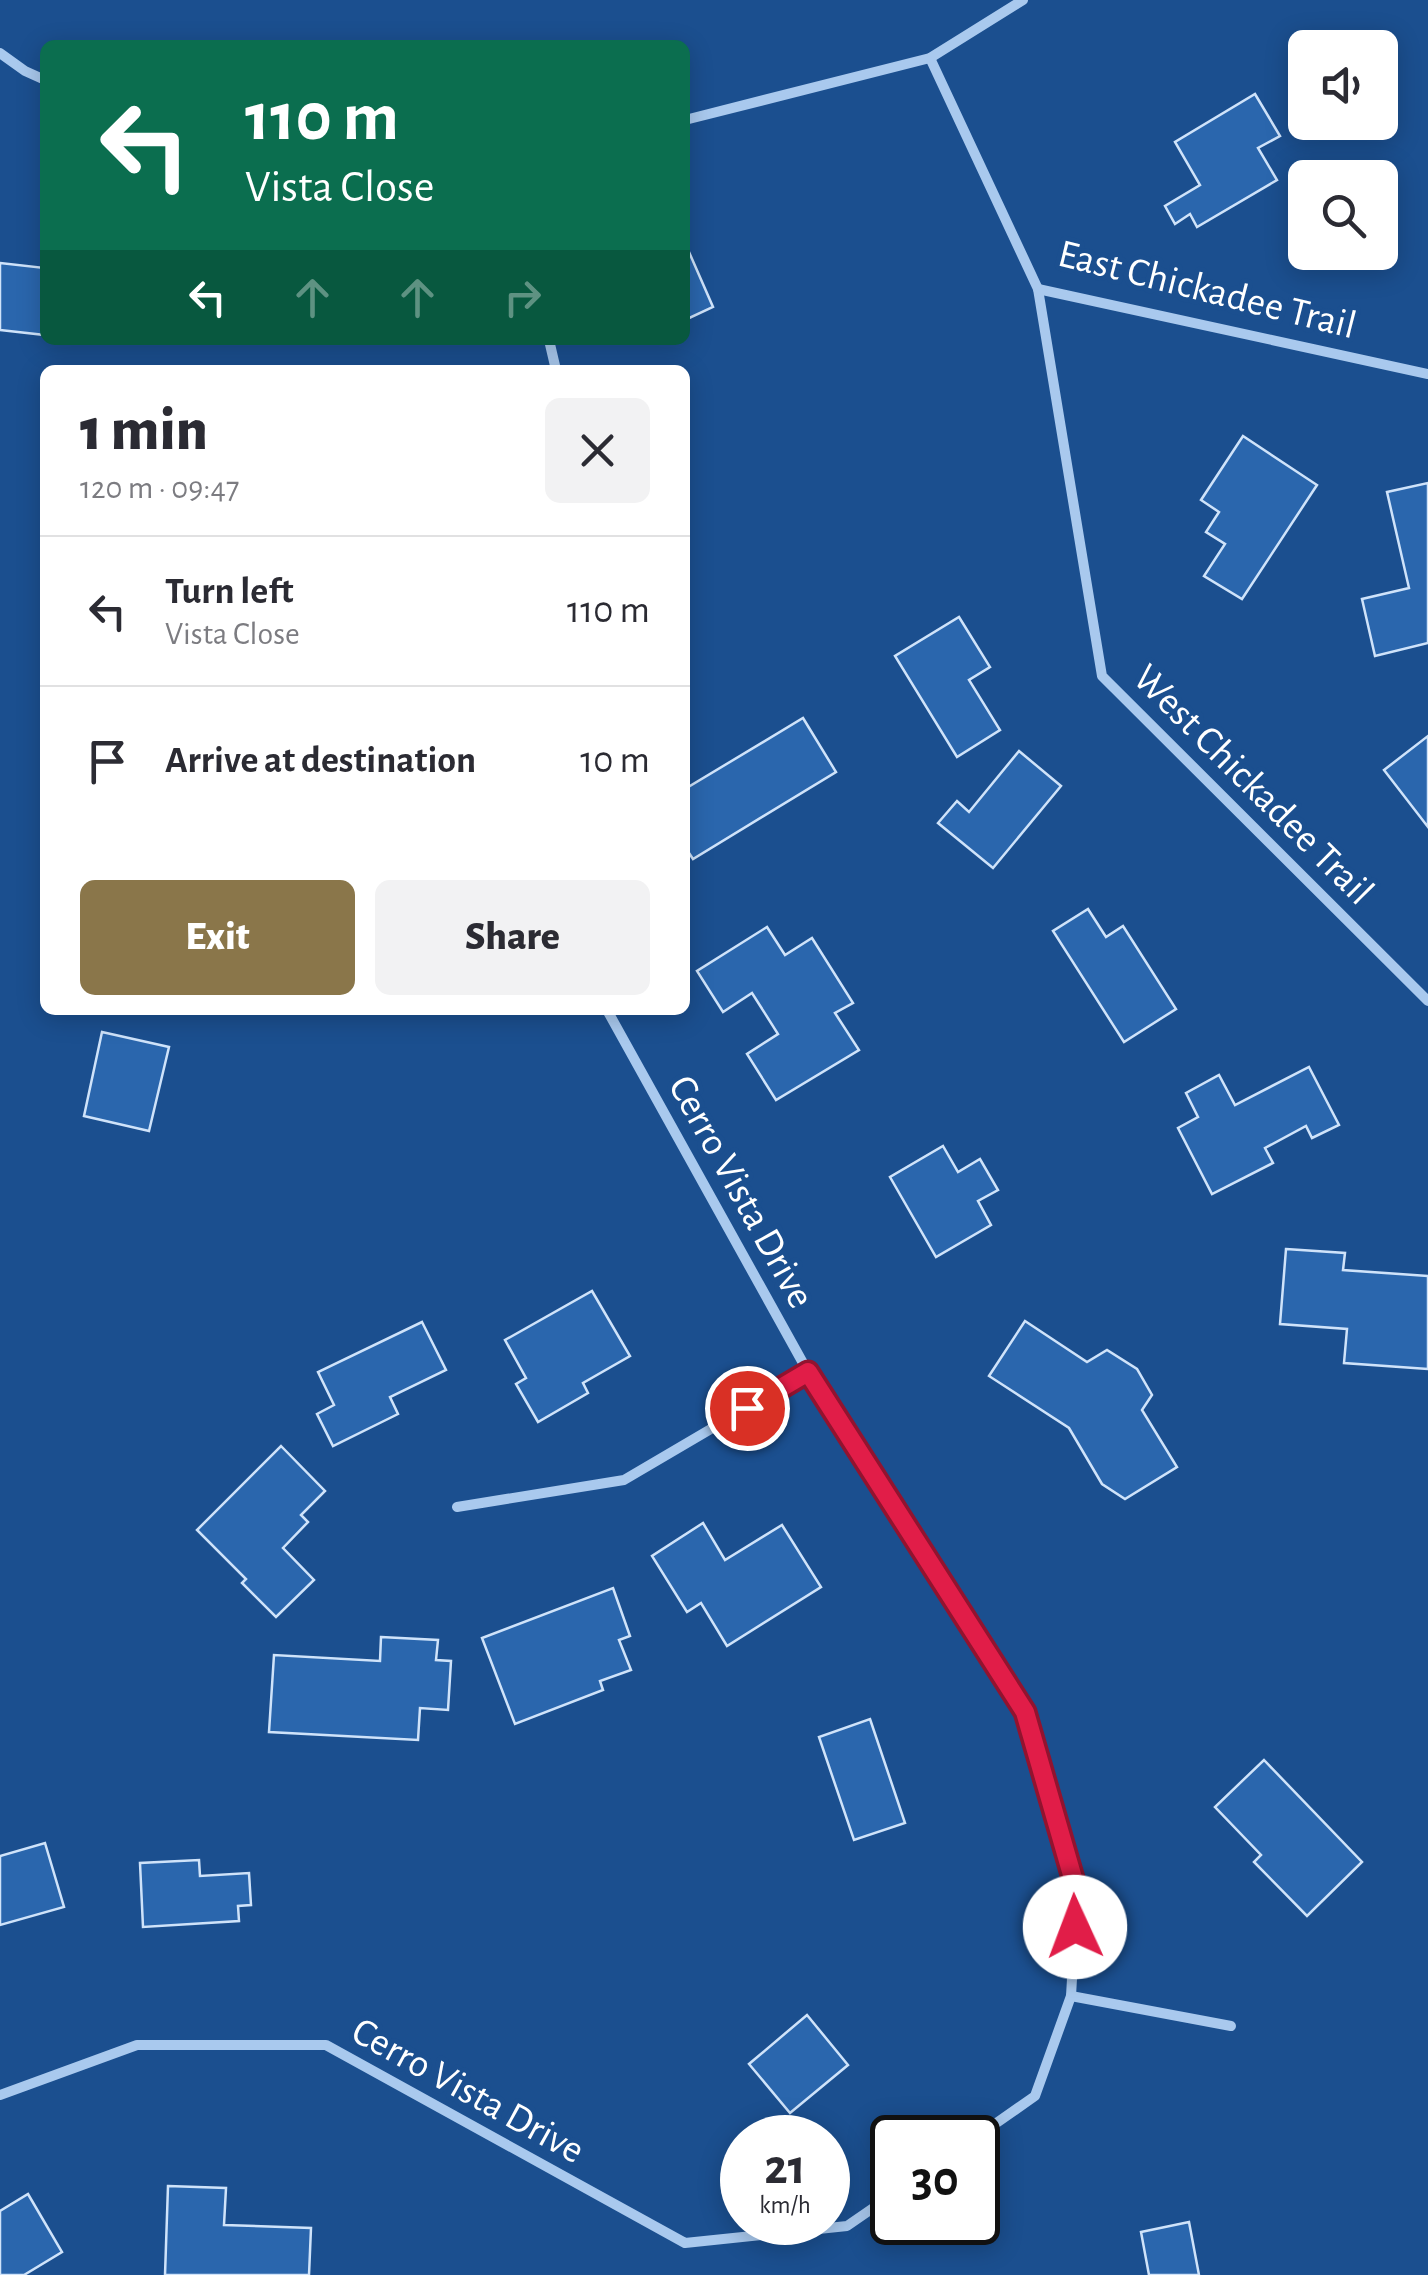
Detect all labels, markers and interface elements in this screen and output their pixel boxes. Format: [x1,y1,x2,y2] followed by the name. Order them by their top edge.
[1288,30,1398,270] map controls
[1288,30,1398,140] button: sound
[80,80,210,210] icon: left
[245,83,399,153] text: 110 m
[1288,160,1398,270] button: search
[245,165,435,210] text: Vista Close
[1054,234,1360,346] street label: East Chickadee Trail
[180,270,235,325] icon: left
[285,270,340,325] icon: ahead
[390,270,445,325] icon: ahead
[495,270,550,325] icon: right
[545,398,650,503] button: close
[80,401,208,461] text: 1 min
[80,472,239,504] text: 120 m · 09:47
[165,573,293,611] text: Turn left
[80,584,135,639] icon: left
[567,592,650,630] text: 110 m
[165,618,300,650] text: Vista Close
[1125,657,1381,913] street label: West Chickadee Trail
[80,734,135,789] icon: arrive
[165,742,476,780] text: Arrive at destination
[580,742,650,780] text: 10 m
[80,880,355,995] button: Exit
[375,880,650,995] button: Share
[661,1069,821,1315] street label: Cerro Vista Drive
[705,1366,790,1451] pin
[720,1381,775,1436] icon: arrive
[1023,1875,1127,1979] position arrow
[345,2011,591,2171] street label: Cerro Vista Drive
[870,2115,1000,2245] speed limit sign: 30
[764,2143,806,2193] text: 21
[759,2193,811,2218] text: km/h

